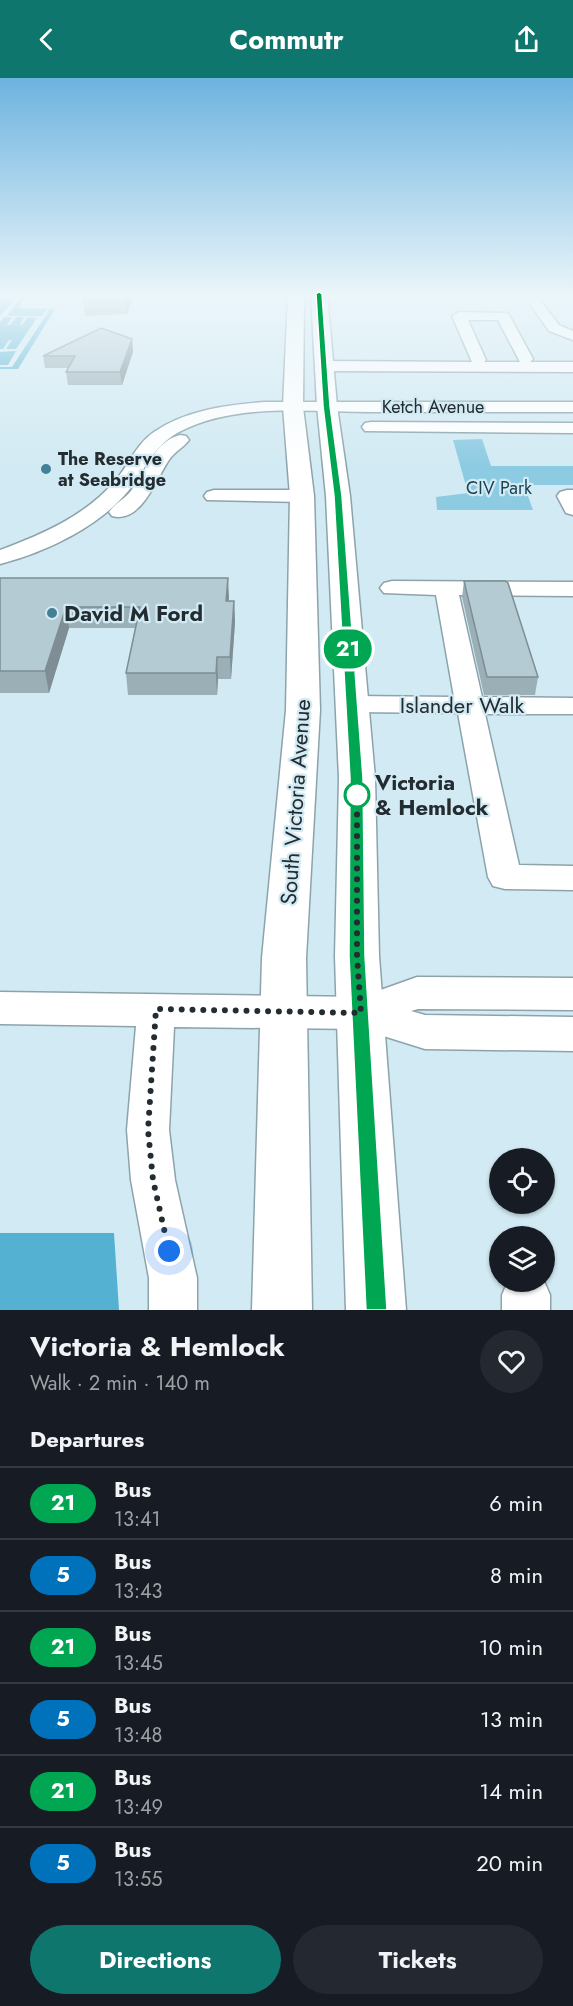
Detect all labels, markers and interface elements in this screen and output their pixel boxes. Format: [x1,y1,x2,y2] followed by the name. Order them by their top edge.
[229,20,344,59] text: Commutr
[30,23,63,56] icon: back
[510,23,543,56] icon: share
[382,394,484,420] street label: Ketch Avenue
[58,446,166,493] place label: The Reserve at Seabridge
[39,462,53,476] marker: The Reserve at Seabridge
[466,475,532,501] park label: CIV Park
[64,597,203,629] place label: David M Ford
[45,606,59,620] marker: David M Ford
[321,630,375,668] line badge: 21
[336,634,360,664] text: 21
[400,689,524,721] street label: Islander Walk
[272,698,318,906] street label: South Victoria Avenue
[374,766,489,823] place label: Victoria & Hemlock
[344,782,370,808] marker: Victoria & Hemlock
[489,1148,555,1292] map controls
[489,1148,555,1214] button: locate
[489,1226,555,1292] button: layers
[154,1236,184,1266] your location
[30,1326,285,1367] text: Victoria & Hemlock
[480,1330,543,1393] button: heart
[30,1369,210,1398] text: Walk · 2 min · 140 m
[30,1423,144,1455] text: Departures
[114,1473,151,1505] text: Bus
[489,1487,543,1519] text: 6 min
[51,1488,75,1518] text: 21
[114,1505,161,1534] text: 13:41
[114,1545,151,1577] text: Bus
[490,1559,543,1591] text: 8 min
[56,1560,70,1590] text: 5
[114,1577,163,1606] text: 13:43
[114,1617,151,1649] text: Bus
[479,1631,543,1663] text: 10 min
[51,1632,75,1662] text: 21
[114,1649,163,1678] text: 13:45
[114,1689,151,1721] text: Bus
[480,1703,543,1735] text: 13 min
[56,1704,70,1734] text: 5
[114,1721,163,1750] text: 13:48
[114,1761,151,1793] text: Bus
[479,1775,543,1807] text: 14 min
[51,1776,75,1806] text: 21
[114,1793,163,1822] text: 13:49
[114,1833,151,1865] text: Bus
[476,1847,543,1879] text: 20 min
[56,1848,70,1878] text: 5
[114,1865,162,1894] text: 13:55
[30,1925,281,1994] button: Directions
[293,1925,543,1994] button: Tickets

